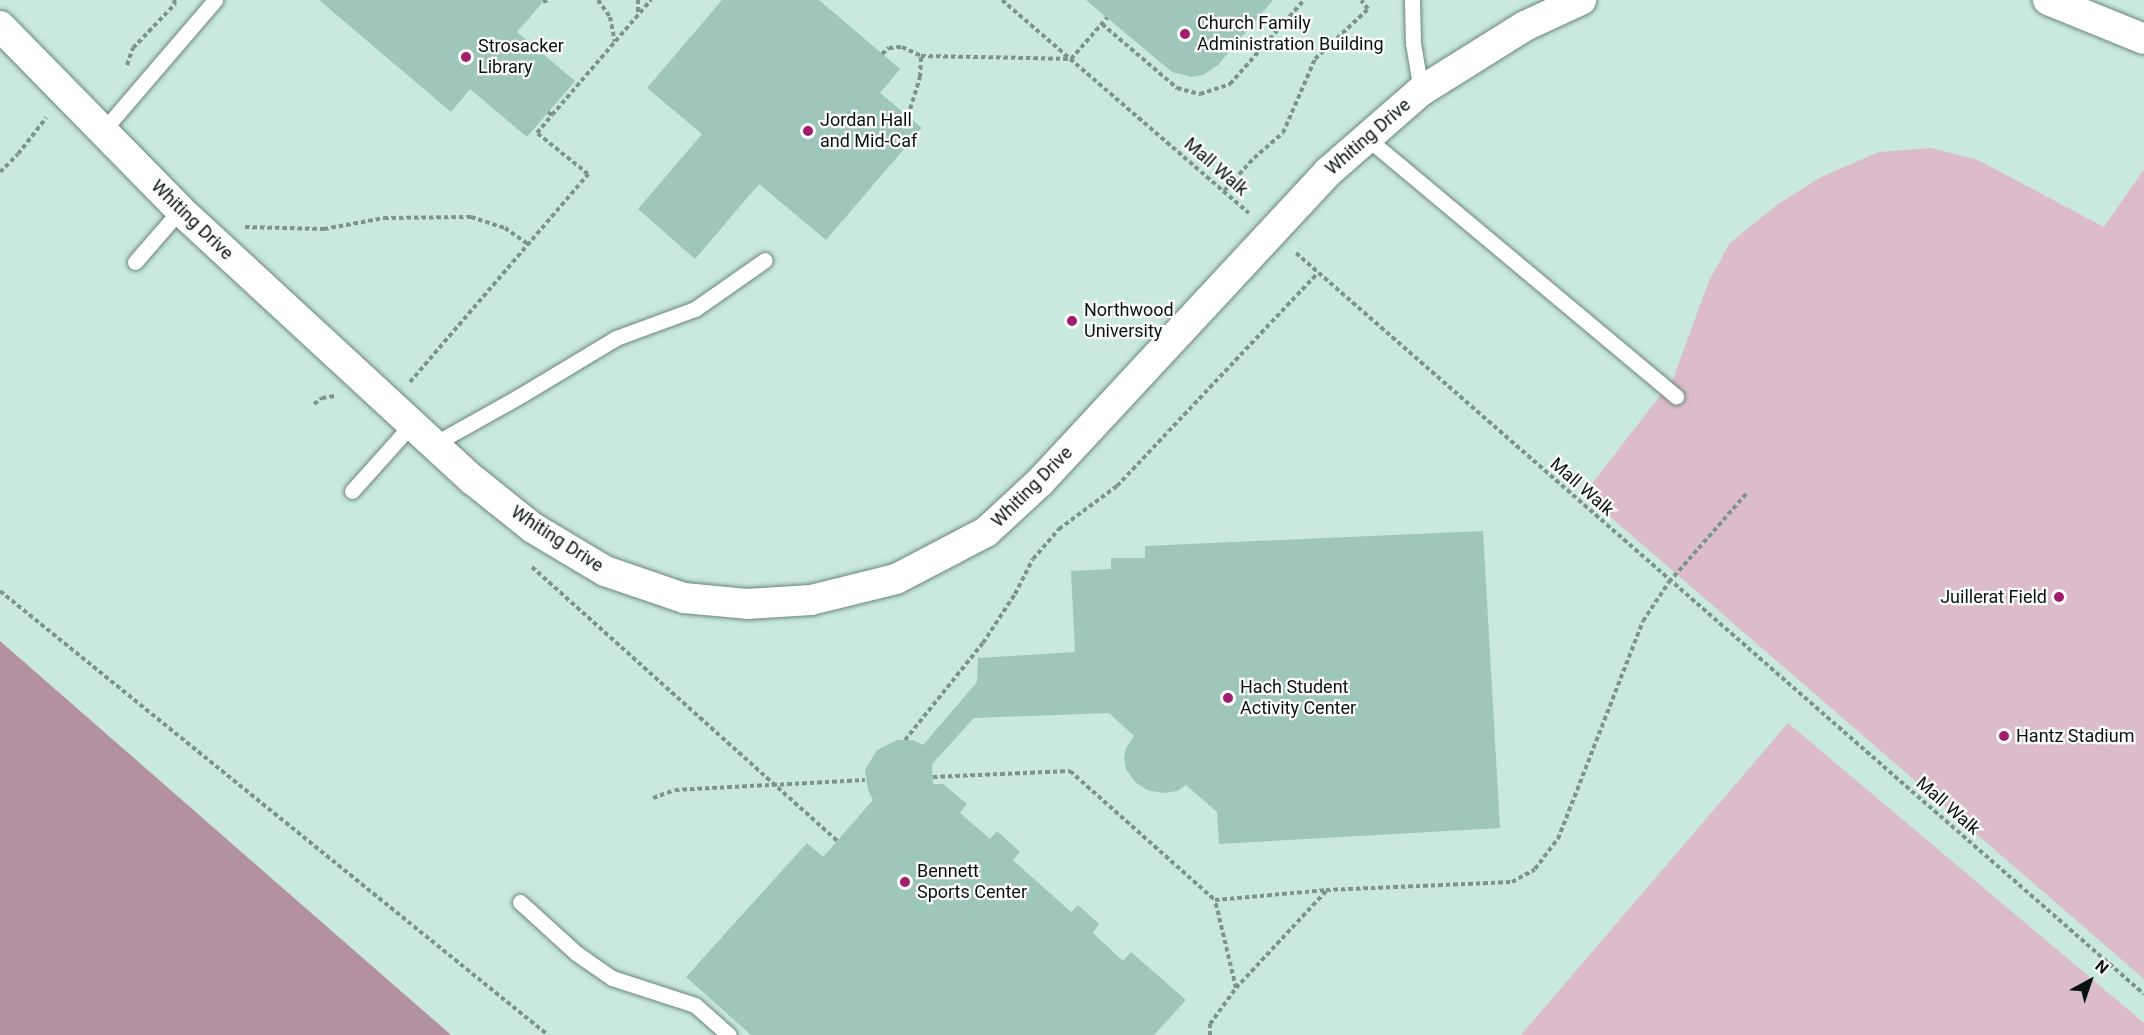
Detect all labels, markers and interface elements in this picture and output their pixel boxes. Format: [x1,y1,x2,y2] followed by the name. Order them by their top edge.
[1197,13,1383,56] place label: Church Family Administration Building
[1178,27,1192,41] marker: Church Family Administration Building
[478,36,564,78] place label: Strosacker Library
[459,50,473,64] marker: Strosacker Library
[1321,94,1415,180] street label: Whiting Drive
[820,110,917,152] place label: Jordan Hall and Mid-Caf
[801,124,815,138] marker: Jordan Hall and Mid-Caf
[1180,133,1252,201] street label: Mall Walk
[147,176,237,264] street label: Whiting Drive
[1084,300,1174,342] place label: Northwood University
[1065,314,1079,328] marker: Northwood University
[987,442,1077,532] street label: Whiting Drive
[1546,453,1618,521] street label: Mall Walk
[507,501,607,577] street label: Whiting Drive
[1940,586,2047,608] place label: Juillerat Field
[2052,590,2066,604] marker: Juillerat Field
[1240,677,1356,720] place label: Hach Student Activity Center
[1221,691,1235,705] marker: Hach Student Activity Center
[2016,725,2134,747] place label: Hantz Stadium
[1997,729,2011,743] marker: Hantz Stadium
[1912,772,1984,840] street label: Mall Walk
[917,861,1027,904] place label: Bennett Sports Center
[898,875,912,889] marker: Bennett Sports Center
[2060,951,2120,1011] north arrow
[2091,956,2112,978] text: N

